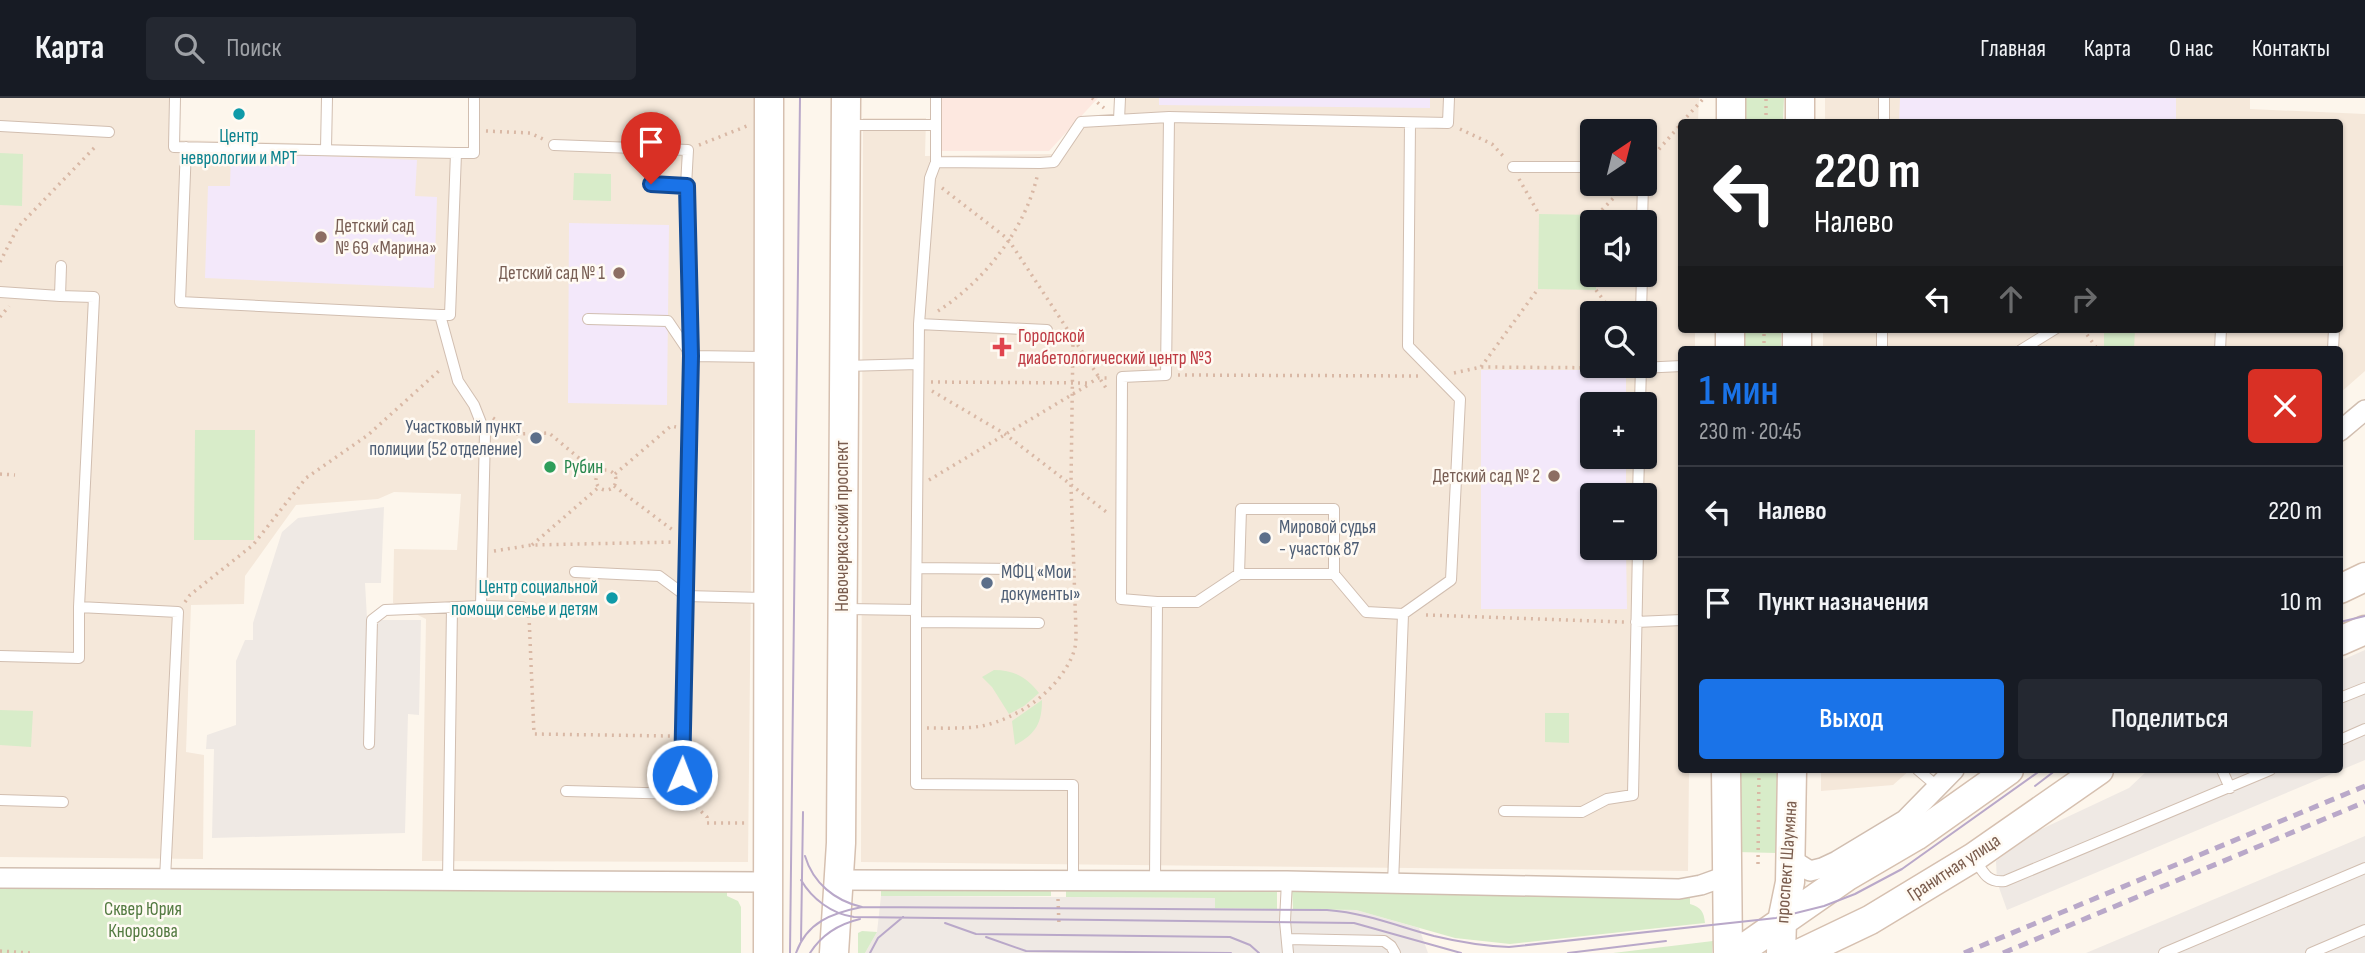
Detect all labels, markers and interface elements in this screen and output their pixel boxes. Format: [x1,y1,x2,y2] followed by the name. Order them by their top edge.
[146,17,636,80] search box
[35,28,104,68] text: Карта
[170,29,208,67] icon: search
[226,33,281,64] text: Поиск
[1980,34,2046,63] text: Главная
[2084,34,2131,63] text: Карта
[2169,34,2214,63] text: О нас
[2252,34,2330,63] text: Контакты
[231,106,247,122] marker: Центр неврологии и МРТ
[621,112,681,184] pin
[1580,119,1657,196] north arrow
[1580,119,1657,560] map controls
[632,123,670,161] icon: arrive
[181,125,298,170] place label: Центр неврологии и МРТ
[1814,143,1920,202] text: 220 m
[1699,147,1790,238] icon: left
[1814,203,1894,242] text: Налево
[1580,210,1657,287] button: sound
[335,215,437,260] place label: Детский сад № 69 «Марина»
[313,229,329,245] marker: Детский сад № 69 «Марина»
[499,262,605,285] place label: Детский сад № 1
[611,265,627,281] marker: Детский сад № 1
[1919,280,1957,318] icon: left
[1992,280,2030,318] icon: ahead
[2065,280,2103,318] icon: right
[1580,301,1657,378] button: search
[1018,325,1212,370] place label: Городской диабетологический центр №3
[992,337,1012,357] marker: Городской диабетологический центр №3
[1699,366,1779,417] text: 1 мин
[2248,369,2322,443] button: close
[1580,392,1657,469] button: +
[369,416,523,461] place label: Участковый пункт полиции (52 отделение)
[1699,418,1801,446] text: 230 m · 20:45
[528,430,544,446] marker: Участковый пункт полиции (52 отделение)
[831,440,854,612] street label: Новочеркасский проспект
[564,456,603,479] place label: Рубин
[542,459,558,475] marker: Рубин
[1433,465,1540,488] place label: Детский сад № 2
[1546,468,1562,484] marker: Детский сад № 2
[1580,483,1657,560] button: −
[1699,493,1737,531] icon: left
[1758,496,1827,527] text: Налево
[2268,496,2322,527] text: 220 m
[1279,516,1376,561] place label: Мировой судья - участок 87
[1257,530,1273,546] marker: Мировой судья - участок 87
[1001,561,1081,606] place label: МФЦ «Мои документы»
[979,575,995,591] marker: МФЦ «Мои документы»
[451,576,598,621] place label: Центр социальной помощи семье и детям
[1699,584,1737,622] icon: arrive
[1758,587,1929,618] text: Пункт назначения
[2280,587,2322,618] text: 10 m
[604,590,620,606] marker: Центр социальной помощи семье и детям
[1699,679,2004,759] button: Выход
[2018,679,2322,759] button: Поделиться
[645,738,719,812] position arrow
[1771,800,1803,924] street label: проспект Шаумяна
[1903,829,2005,907] street label: Гранитная улица
[104,898,182,943] park label: Сквер Юрия Кнорозова

